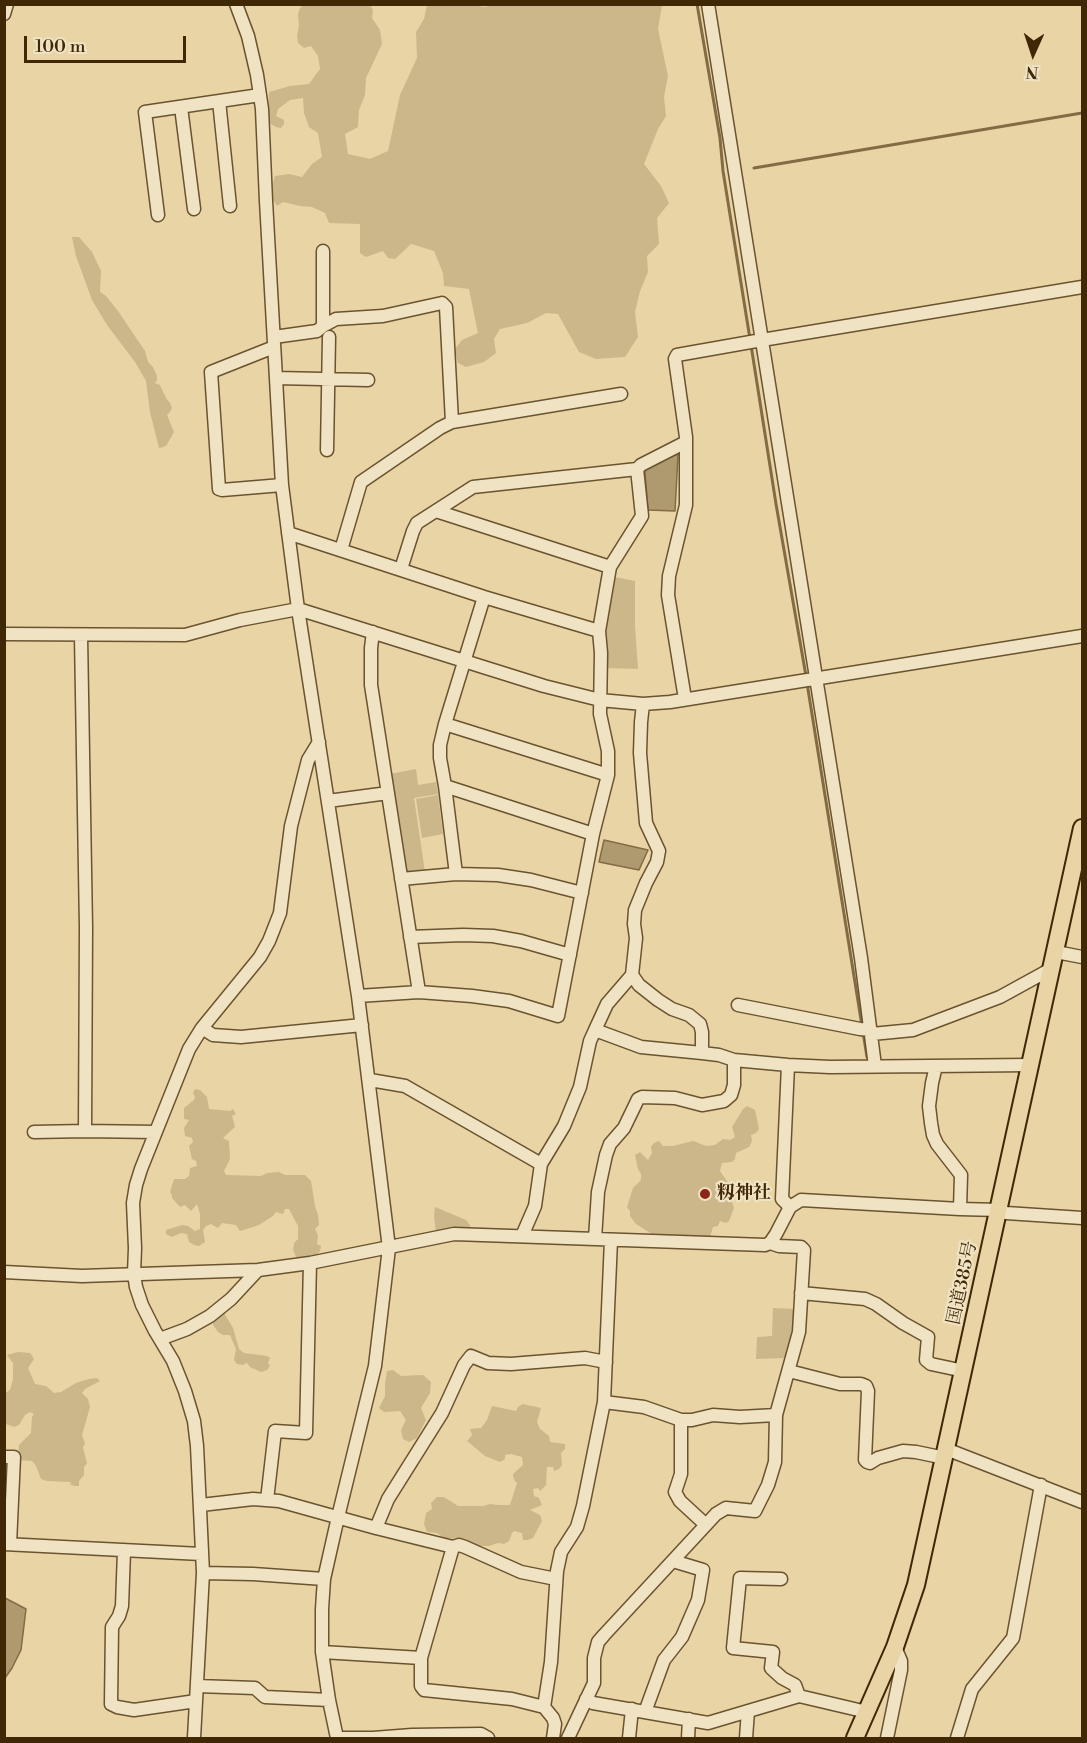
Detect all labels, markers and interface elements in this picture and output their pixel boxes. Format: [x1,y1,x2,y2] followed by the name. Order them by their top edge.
[27,24,189,62] scale bar
[1003,24,1063,84] north arrow
[35,35,86,58] text: 100 m
[1025,62,1039,82] text: N
[717,1183,771,1205] place label: 籾神社
[698,1187,712,1201] marker: 籾神社
[944,1239,982,1327] street label: 国道385号

